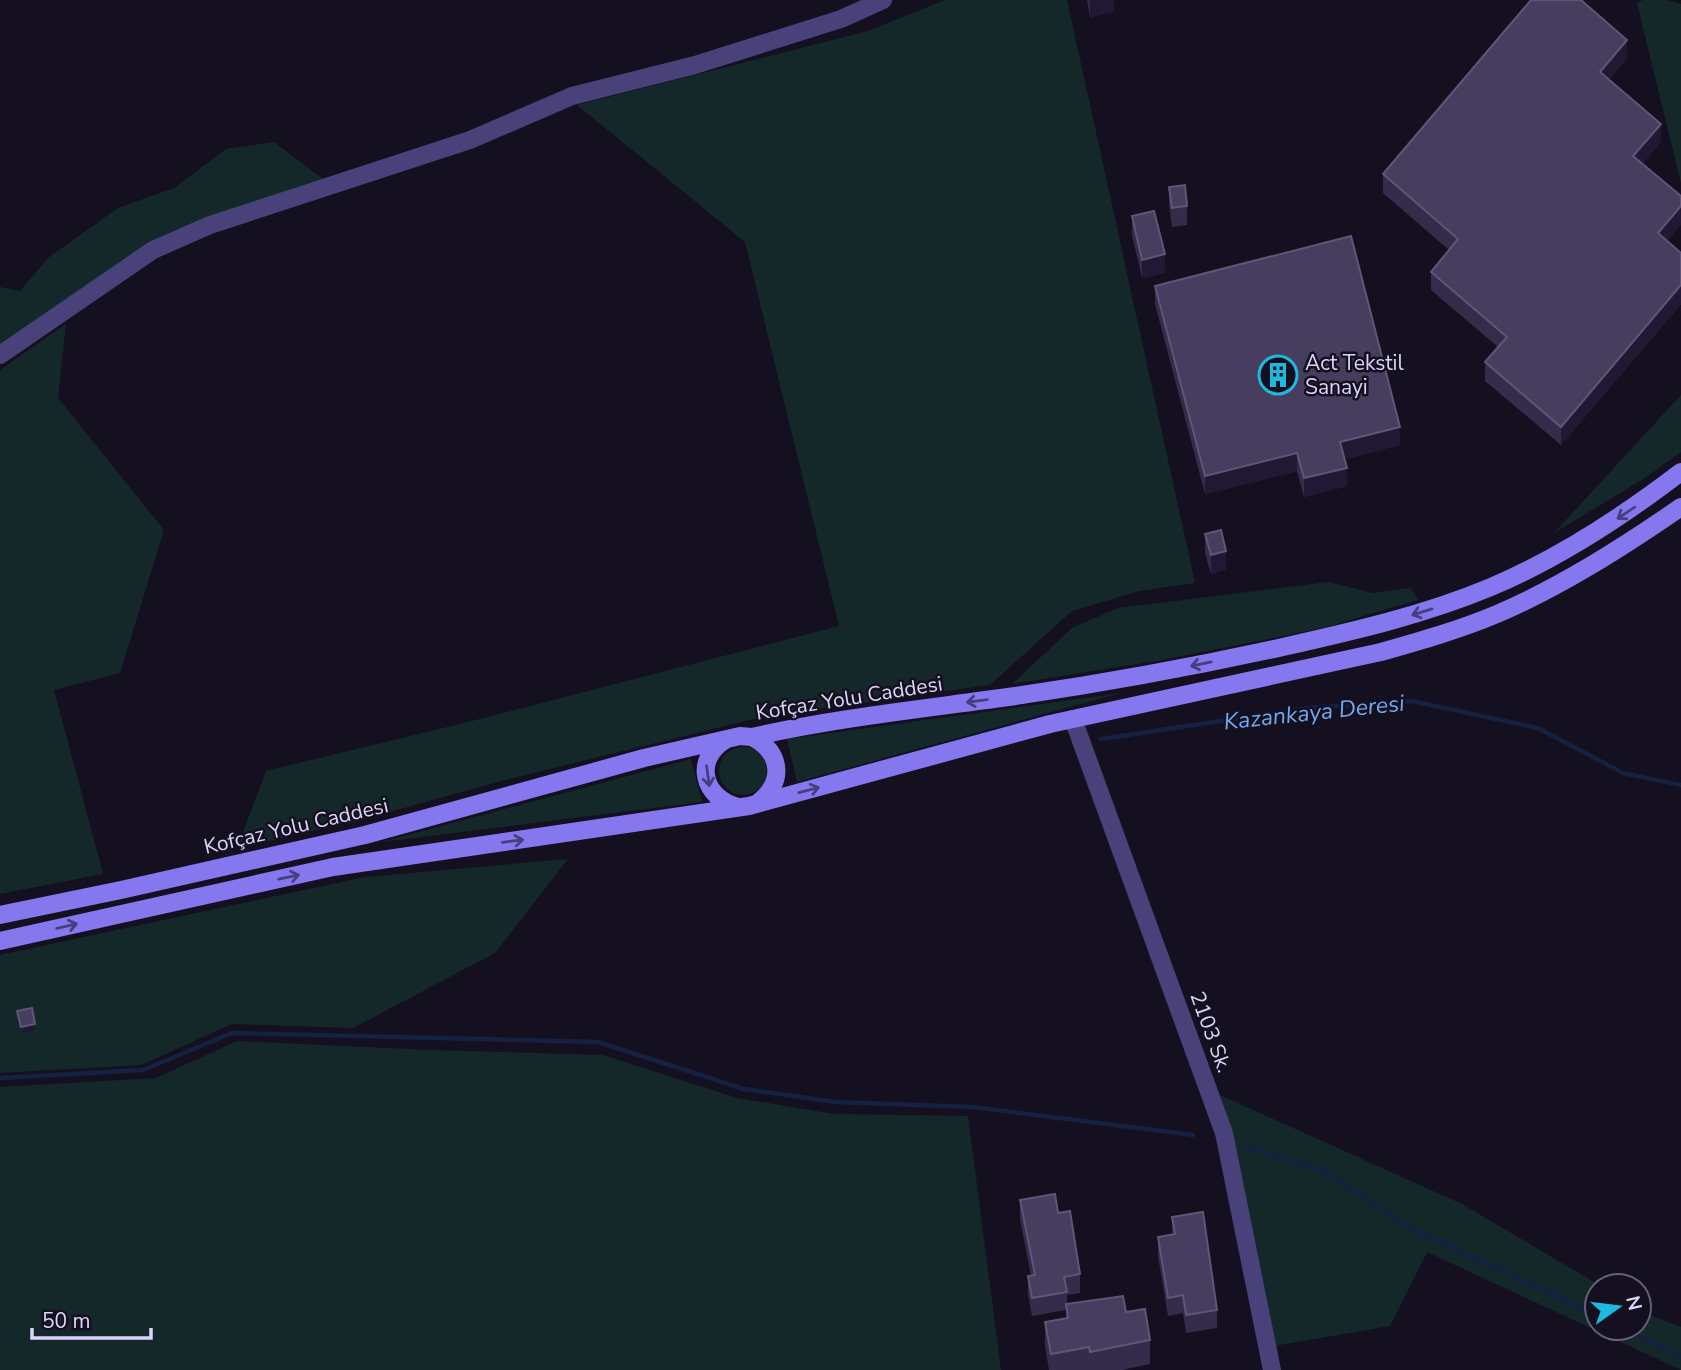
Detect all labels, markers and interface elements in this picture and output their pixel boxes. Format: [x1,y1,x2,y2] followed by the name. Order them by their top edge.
[1305,349,1404,401] place label: Act Tekstil Sanayi
[1257,354,1299,396] building icon: Act Tekstil Sanayi
[1617,506,1636,520] one-way arrow
[1412,607,1434,620] one-way arrow
[1190,658,1213,672] one-way arrow
[754,669,944,727] street label: Kofçaz Yolu Caddesi
[1222,688,1407,737] water label: Kazankaya Deresi
[966,695,989,708] one-way arrow
[702,764,715,787] one-way arrow
[797,783,820,796] one-way arrow
[201,791,391,861] street label: Kofçaz Yolu Caddesi
[502,835,524,848] one-way arrow
[277,870,300,883] one-way arrow
[55,919,78,932] one-way arrow
[1183,988,1239,1076] street label: 2103 Sk.
[1583,1272,1653,1342] north arrow
[1619,1293,1648,1313] text: N
[32,1296,150,1340] scale bar
[42,1307,91,1335] text: 50 m

